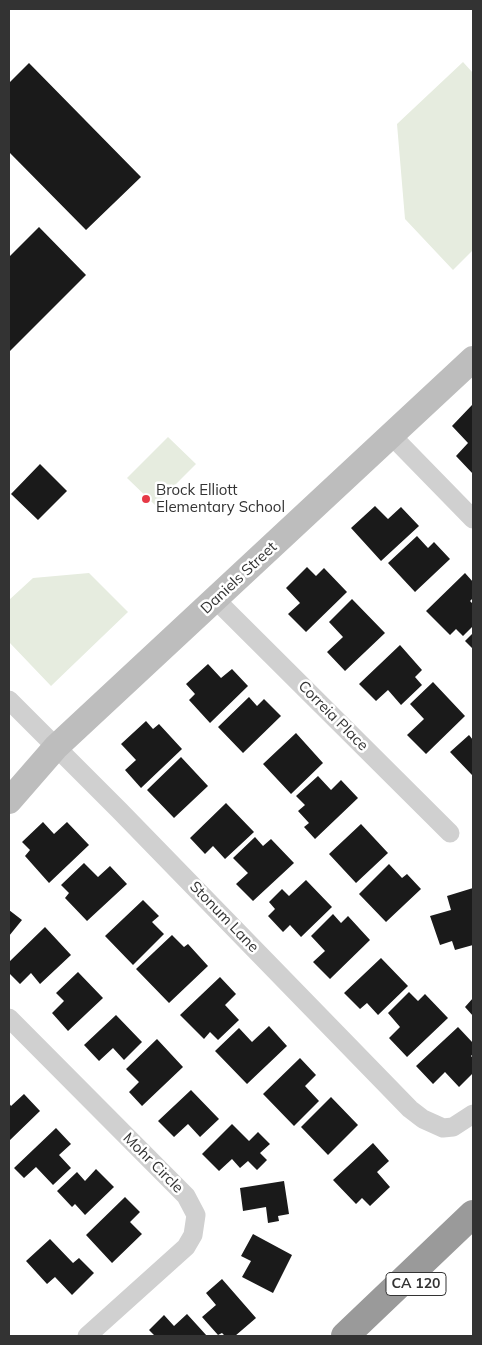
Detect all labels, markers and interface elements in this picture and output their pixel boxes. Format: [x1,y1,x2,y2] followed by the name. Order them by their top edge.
[156,481,285,516] place label: Brock Elliott Elementary School
[140,493,152,505] marker: Brock Elliott Elementary School
[197,538,281,618] street label: Daniels Street
[294,677,372,755] street label: Correia Place
[186,878,262,956] street label: Stonum Lane
[119,1129,187,1197] street label: Mohr Circle
[386,1272,446,1296] road number: CA 120

